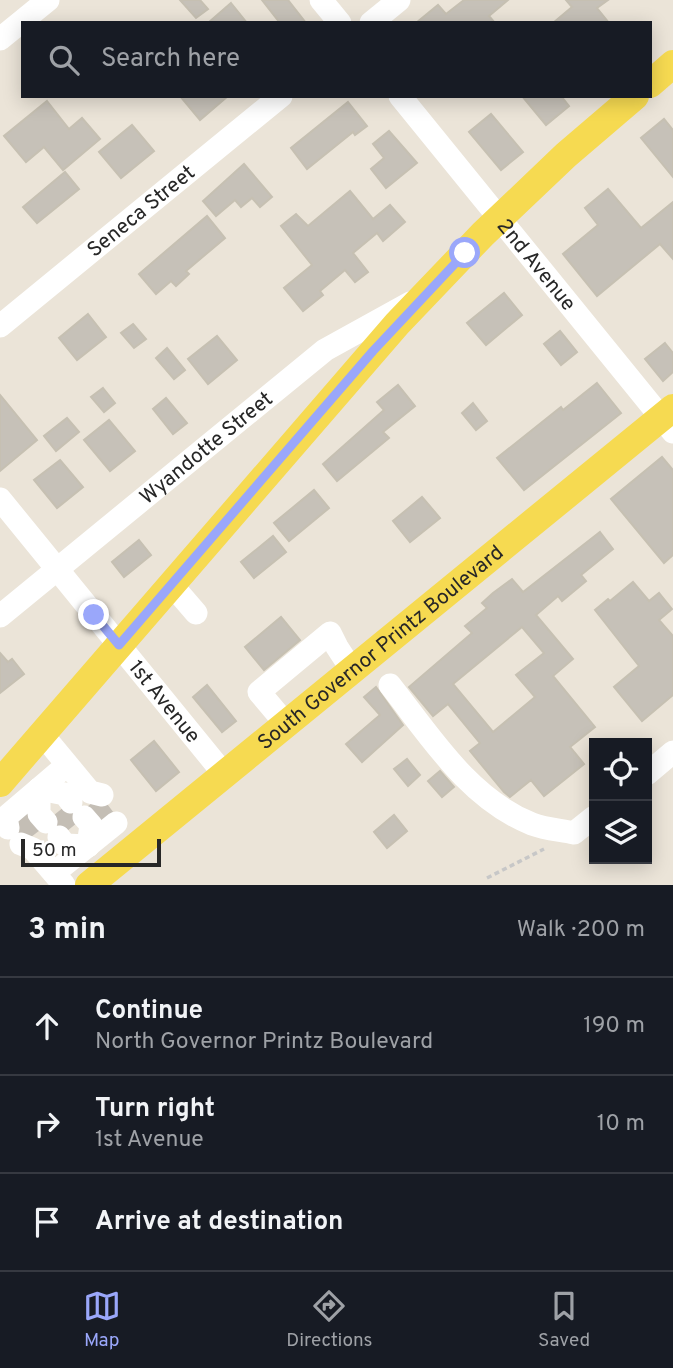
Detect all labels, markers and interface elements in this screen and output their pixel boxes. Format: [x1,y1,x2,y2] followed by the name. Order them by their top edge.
[21,21,652,98] search box
[45,41,83,79] icon: search
[101,43,240,76] text: Search here
[82,160,201,264] street label: Seneca Street
[490,214,581,317] street label: 2nd Avenue
[449,237,480,268] route start
[135,386,279,511] street label: Wyandotte Street
[253,540,510,757] street label: South Governor Printz Boulevard
[78,599,109,630] route end
[122,655,206,749] street label: 1st Avenue
[589,738,652,864] map controls
[589,738,652,801] button: locate
[589,801,652,864] button: layers
[21,836,161,868] scale bar
[32,839,77,863] text: 50 m
[28,912,106,949] text: 3 min
[517,916,645,945] text: Walk · 200 m
[95,995,203,1028] text: Continue
[28,1007,66,1045] icon: ahead
[583,1012,645,1041] text: 190 m
[95,1028,433,1057] text: North Governor Printz Boulevard
[95,1093,215,1126] text: Turn right
[28,1105,66,1143] icon: right
[597,1110,645,1139] text: 10 m
[95,1126,204,1155] text: 1st Avenue
[28,1203,66,1241] icon: arrive
[95,1206,343,1239] text: Arrive at destination
[83,1287,121,1353] tab: Map
[286,1287,373,1353] tab: Directions
[538,1287,590,1353] tab: Saved

